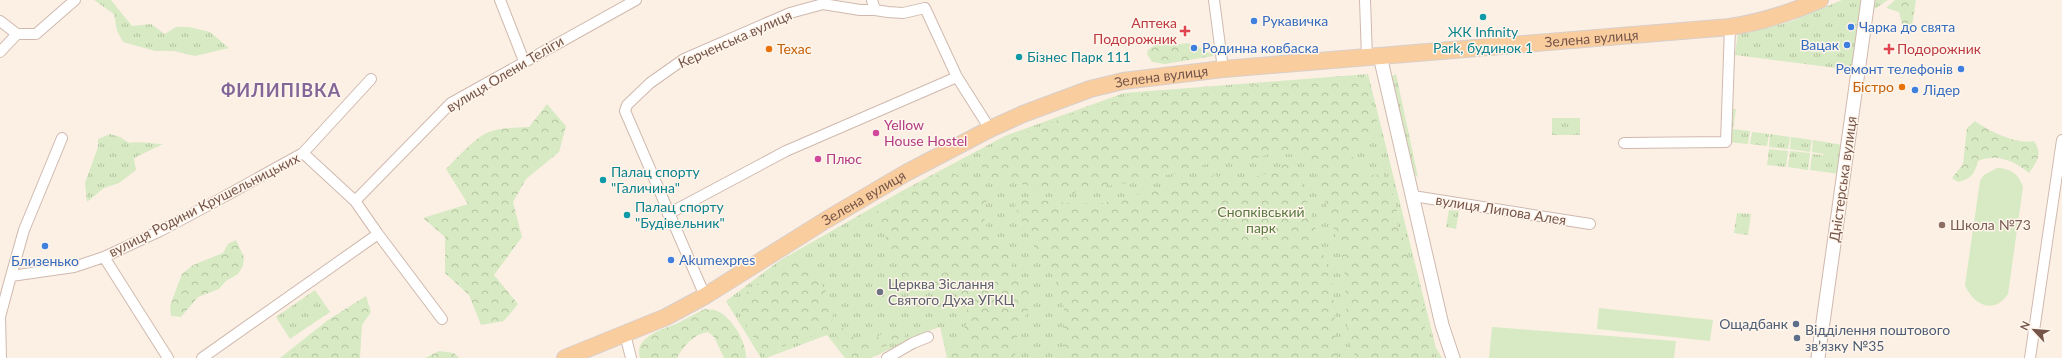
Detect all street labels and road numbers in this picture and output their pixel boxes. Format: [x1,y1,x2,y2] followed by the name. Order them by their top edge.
[675,6,794,71] street label: Керченська вулиця
[1544,26,1639,50] street label: Зелена вулиця
[443,32,566,115] street label: вулиця Олени Теліги
[1112,62,1209,91] street label: Зелена вулиця
[1825,115,1860,243] street label: Дністерська вулиця
[106,149,302,260] street label: вулиця Родини Крушельницьких
[819,166,909,229] street label: Зелена вулиця
[1435,191,1568,228] street label: вулиця Липова Алея

